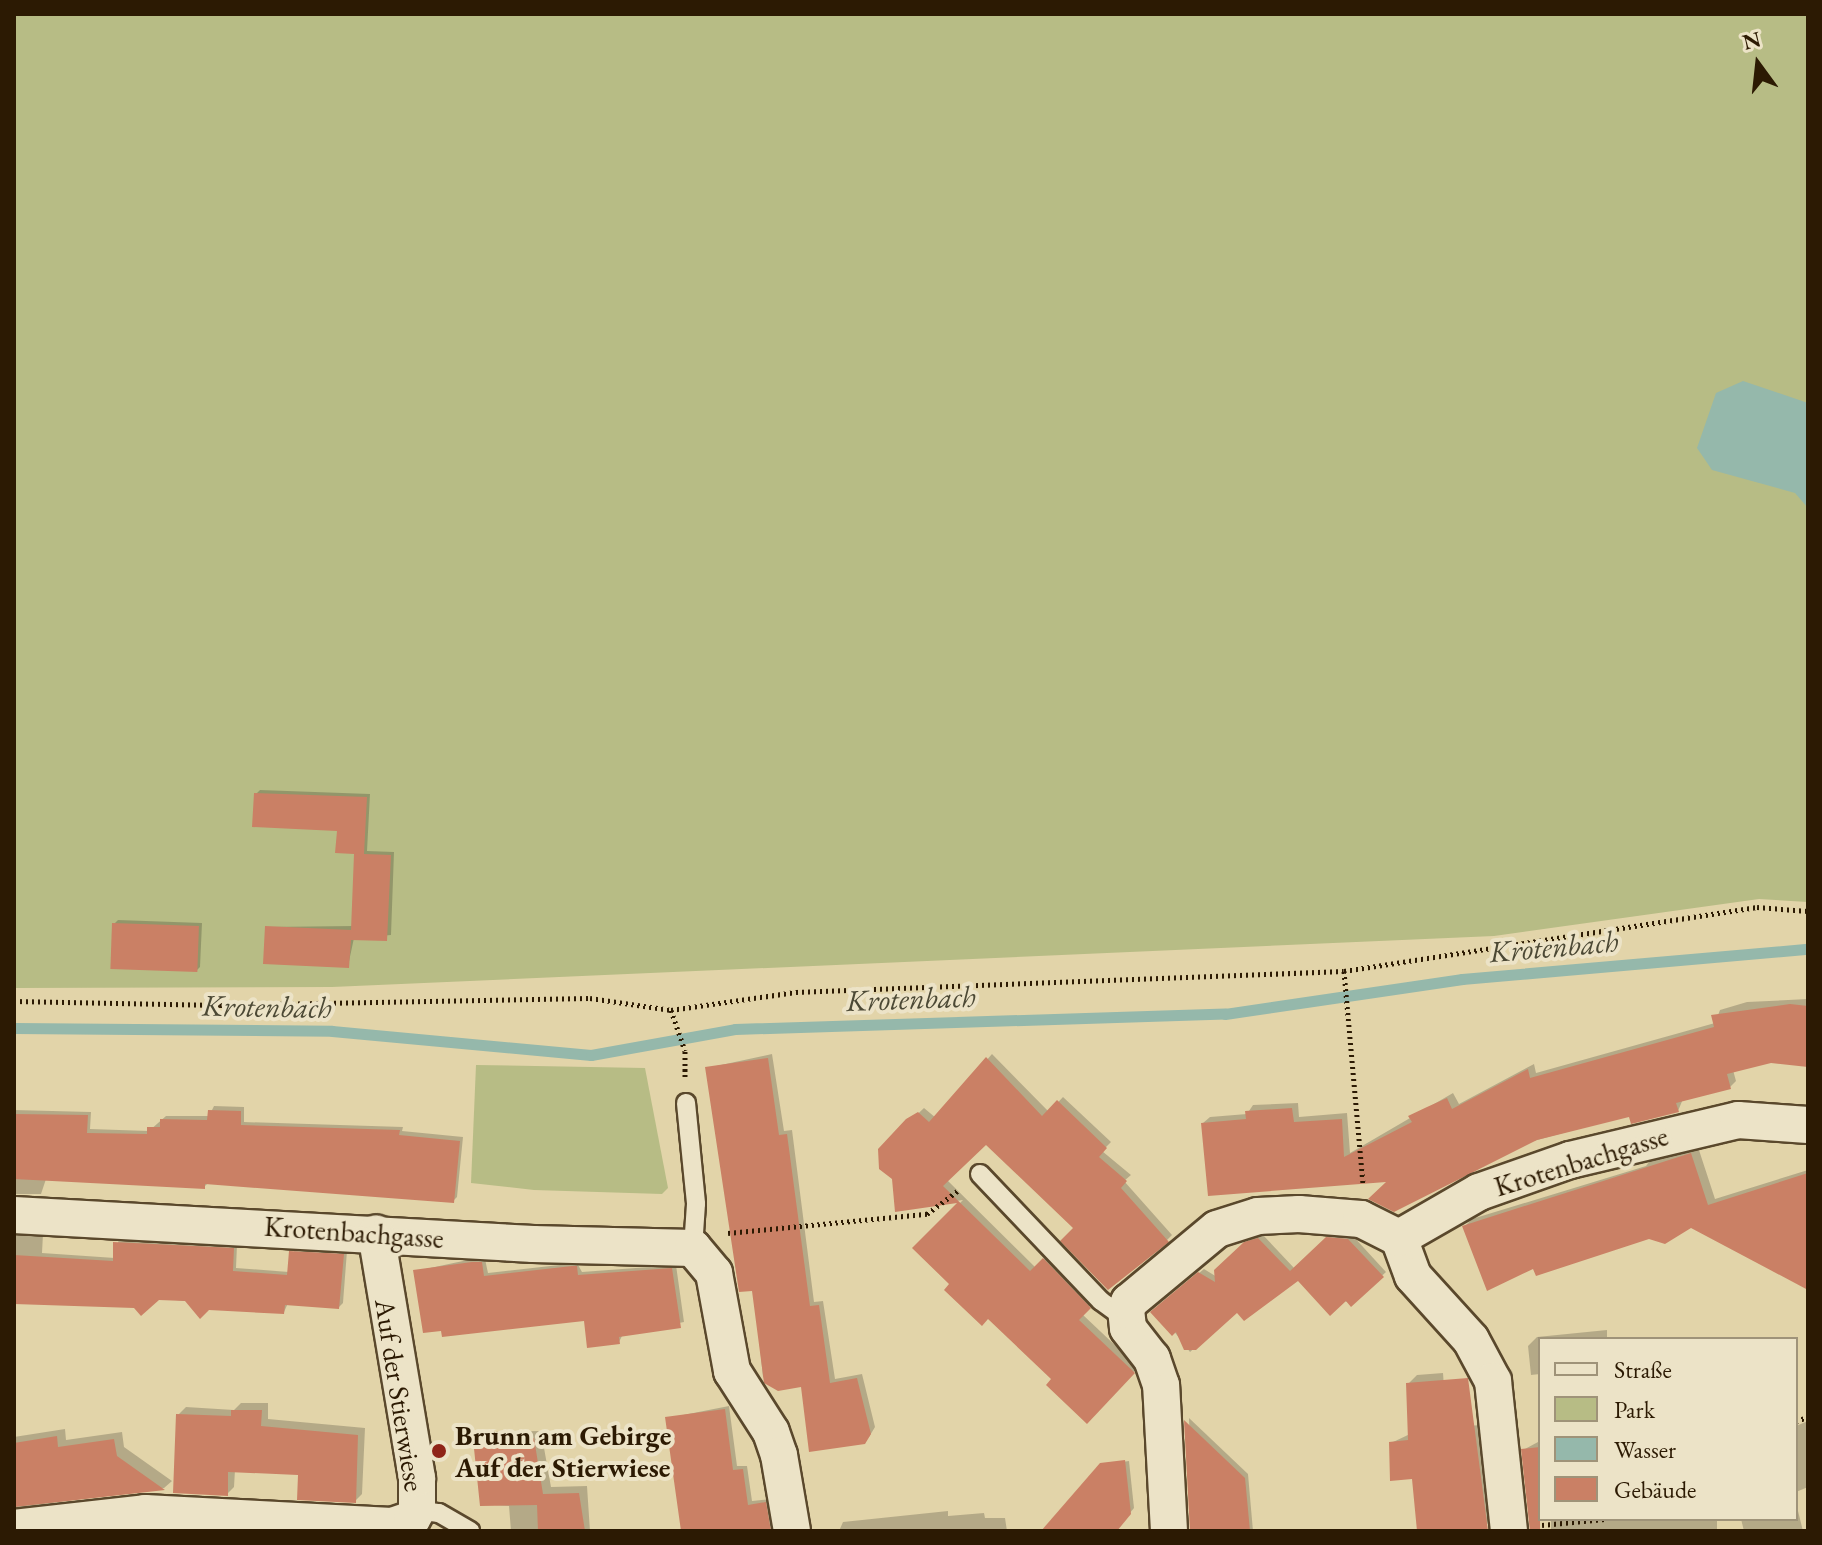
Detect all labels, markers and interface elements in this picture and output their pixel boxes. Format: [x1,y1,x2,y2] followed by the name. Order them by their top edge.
[1718,24,1798,104] north arrow
[1739,24,1764,57] text: N
[1488,923,1620,971] water label: Krotenbach
[846,979,976,1019] water label: Krotenbach
[202,988,332,1026] water label: Krotenbach
[1490,1119,1672,1203] street label: Krotenbachgasse
[263,1209,445,1255] street label: Krotenbachgasse
[368,1296,432,1494] street label: Auf der Stierwiese
[1538,1337,1798,1521] legend
[1614,1354,1672,1385] text: Straße
[1614,1394,1655,1425] text: Park
[455,1418,671,1484] place label: Brunn am Gebirge Auf der Stierwiese
[1614,1434,1676,1465] text: Wasser
[430,1442,448,1460] marker: Brunn am Gebirge Auf der Stierwiese
[1614,1474,1696,1505] text: Gebäude

